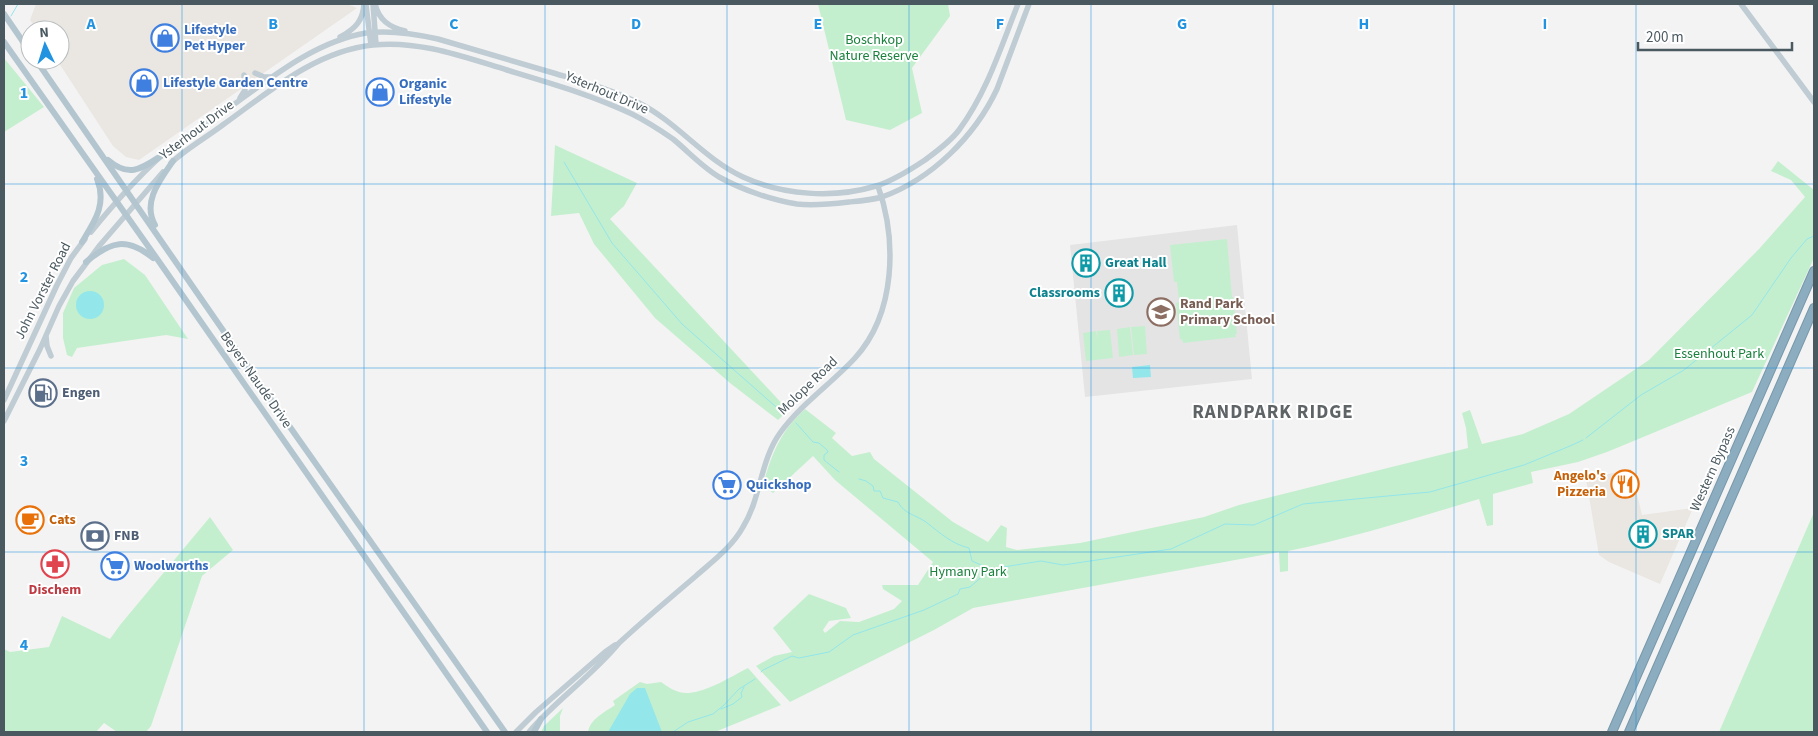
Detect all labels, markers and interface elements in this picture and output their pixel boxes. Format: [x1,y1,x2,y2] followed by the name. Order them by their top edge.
[85,13,96,35] text: A
[268,13,278,35] text: B
[449,13,459,35] text: C
[631,13,641,35] text: D
[814,13,822,35] text: E
[996,13,1004,35] text: F
[1177,13,1187,35] text: G
[1359,13,1369,35] text: H
[1543,13,1547,35] text: I
[20,20,70,70] north arrow
[184,20,245,56] place label: Lifestyle Pet Hyper
[1638,20,1792,52] scale bar
[39,23,50,43] text: N
[150,23,180,53] shop icon: Lifestyle Pet Hyper
[1646,27,1684,48] text: 200 m
[830,30,919,66] park label: Boschkop Nature Reserve
[561,66,652,120] street label: Ysterhout Drive
[129,68,159,98] shop icon: Lifestyle Garden Centre
[163,73,308,93] place label: Lifestyle Garden Centre
[399,74,452,110] place label: Organic Lifestyle
[365,77,395,107] shop icon: Organic Lifestyle
[20,82,28,104] text: 1
[155,95,238,165] street label: Ysterhout Drive
[10,239,76,343] street label: John Vorster Road
[1071,248,1101,278] building icon: Great Hall
[1105,253,1167,273] place label: Great Hall
[20,266,28,288] text: 2
[1104,278,1134,308] building icon: Classrooms
[1029,283,1100,303] place label: Classrooms
[1180,294,1275,330] place label: Rand Park Primary School
[1146,297,1176,327] school or university icon: Rand Park Primary School
[215,328,297,432] street label: Beyers Naudé Drive
[1674,344,1764,364] park label: Essenhout Park
[774,352,842,420] street label: Molope Road
[28,378,58,408] fuel station icon: Engen
[62,383,100,403] place label: Engen
[1192,399,1354,426] district label: RANDPARK RIDGE
[1685,423,1741,515] street label: Western Bypass
[20,450,28,472] text: 3
[1553,466,1606,502] place label: Angelo's Pizzeria
[1610,469,1640,499] restaurant icon: Angelo's Pizzeria
[712,470,742,500] supermarket icon: Quickshop
[746,475,812,495] place label: Quickshop
[15,505,45,535] cafe icon: Cats
[49,510,76,530] place label: Cats
[1628,519,1658,549] building icon: SPAR
[80,521,110,551] bank icon: FNB
[1662,524,1695,544] place label: SPAR
[114,526,140,546] place label: FNB
[40,549,70,579] pharmacy icon: Dischem
[100,551,130,581] supermarket icon: Woolworths
[134,556,209,576] place label: Woolworths
[929,562,1007,582] park label: Hymany Park
[29,580,81,600] place label: Dischem
[20,634,29,656] text: 4

